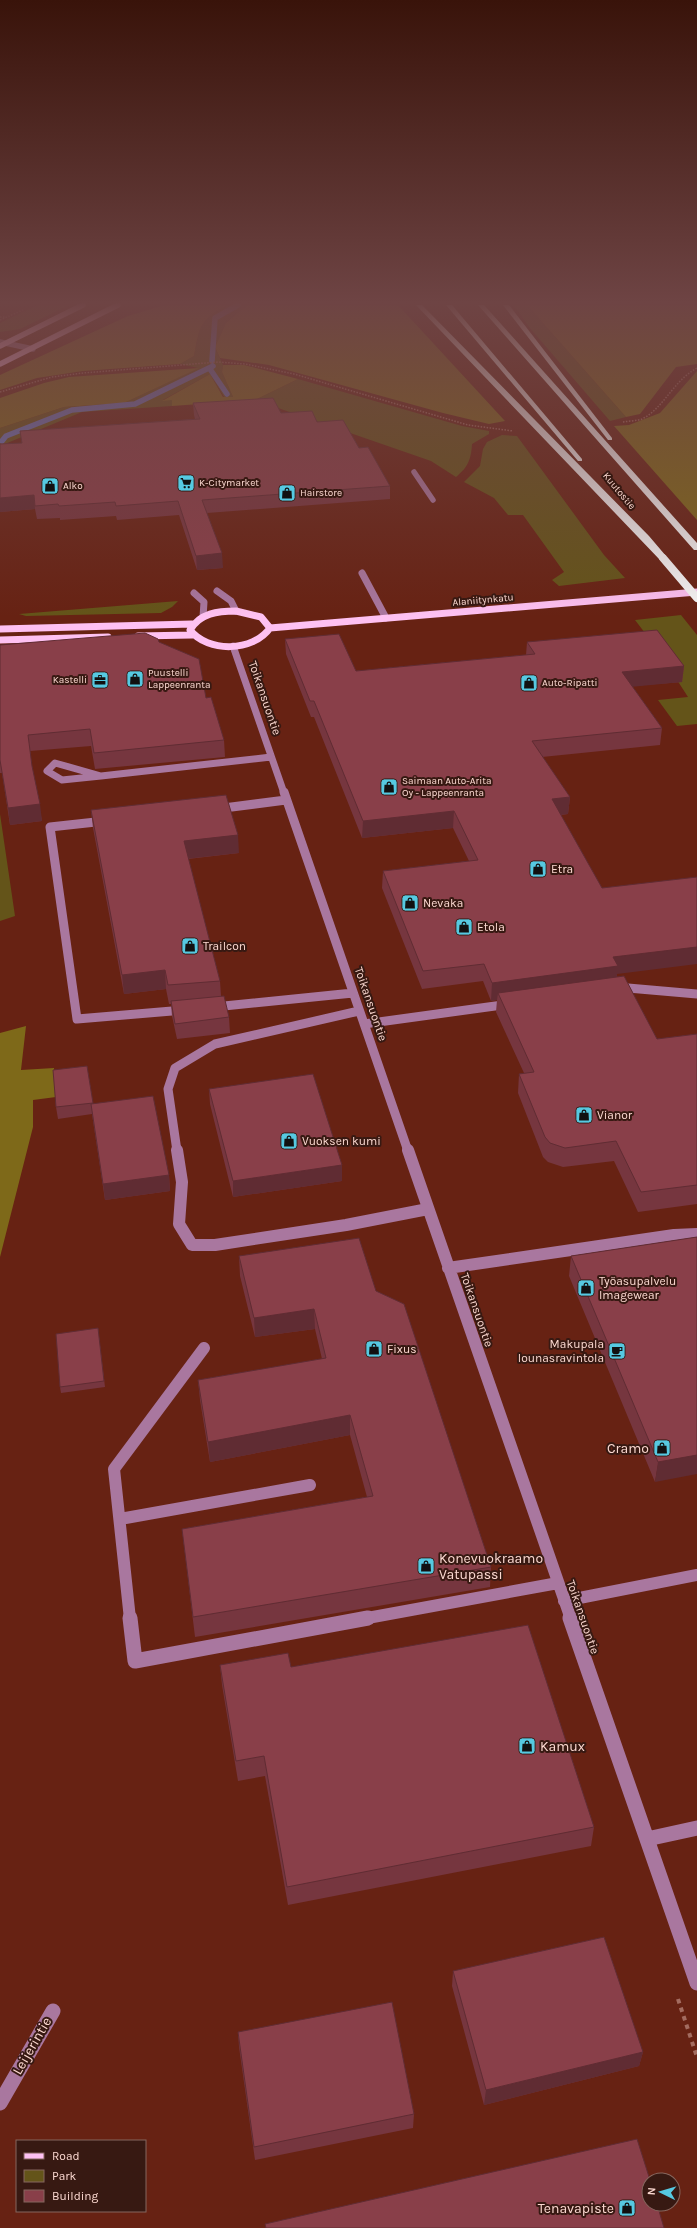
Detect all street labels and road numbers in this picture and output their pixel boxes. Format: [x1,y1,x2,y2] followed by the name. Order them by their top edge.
[600,470,638,512] street label: Kuutostie
[452,591,514,609] street label: Alaniitynkatu
[246,659,284,737] street label: Toikansuontie
[352,965,390,1043] street label: Toikansuontie
[458,1271,496,1349] street label: Toikansuontie
[564,1578,602,1656] street label: Toikansuontie
[9,2014,55,2078] street label: Leijerintie

